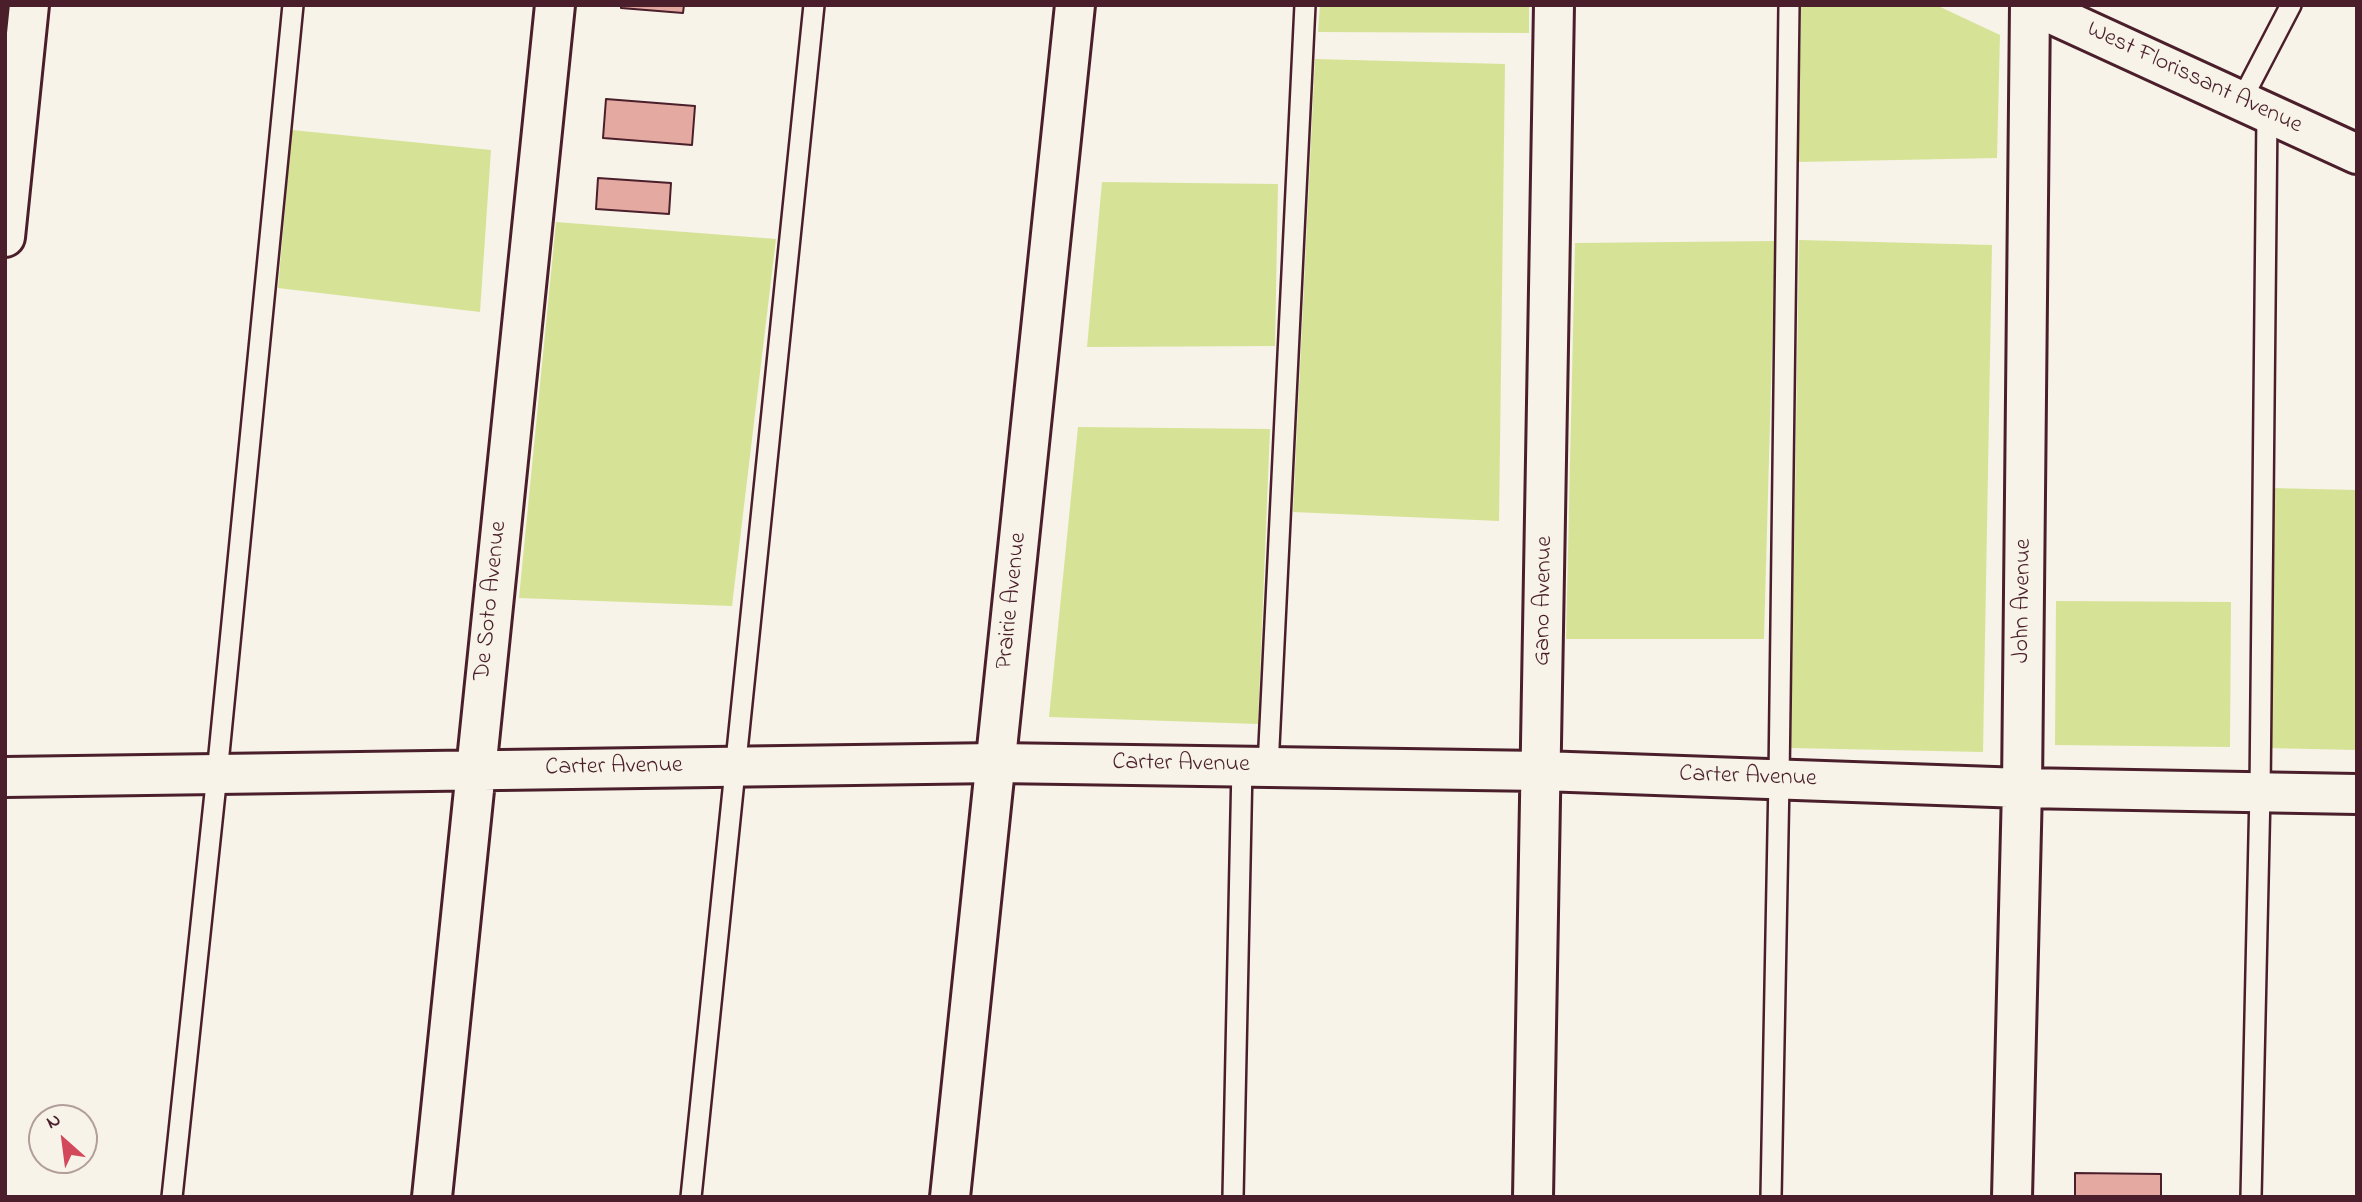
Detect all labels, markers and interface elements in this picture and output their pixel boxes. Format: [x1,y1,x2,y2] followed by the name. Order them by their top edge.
[2082,16,2306,142] street label: West Florissant Avenue
[469,520,515,682] street label: De Soto Avenue
[991,531,1035,671] street label: Prairie Avenue
[1529,536,1561,666] street label: Gano Avenue
[2009,539,2039,663] street label: John Avenue
[1112,749,1250,781] street label: Carter Avenue
[545,752,683,784] street label: Carter Avenue
[1679,761,1817,795] street label: Carter Avenue
[28,1104,98,1174] north arrow
[42,1107,66,1137] text: N

